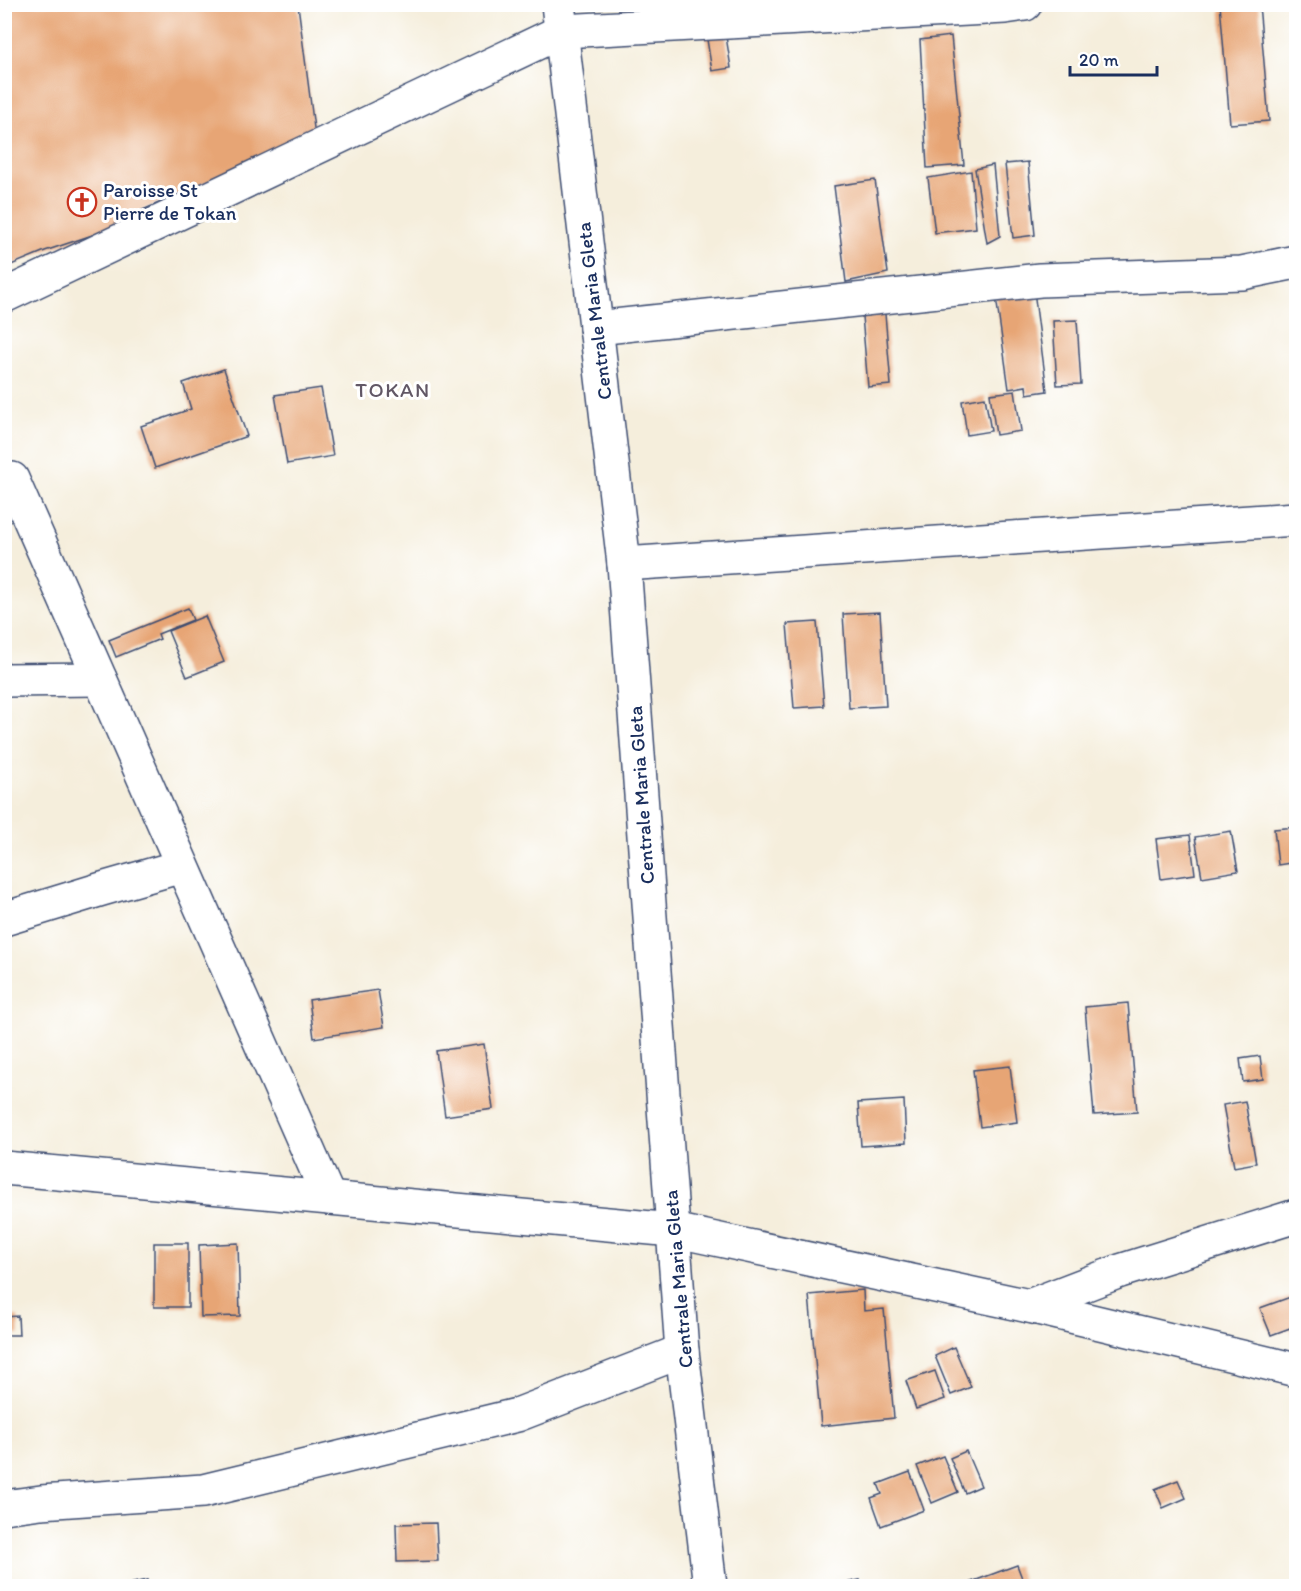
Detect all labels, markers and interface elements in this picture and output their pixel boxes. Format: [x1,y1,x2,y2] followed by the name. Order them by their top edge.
[1070,39,1157,77] scale bar
[1079,49,1119,71] text: 20 m
[103,178,237,225] place label: Paroisse St Pierre de Tokan
[66,186,98,218] church icon: Paroisse St Pierre de Tokan
[571,221,617,401] street label: Centrale Maria Gleta
[355,377,431,402] district label: TOKAN
[623,705,659,885] street label: Centrale Maria Gleta
[658,1189,698,1369] street label: Centrale Maria Gleta

